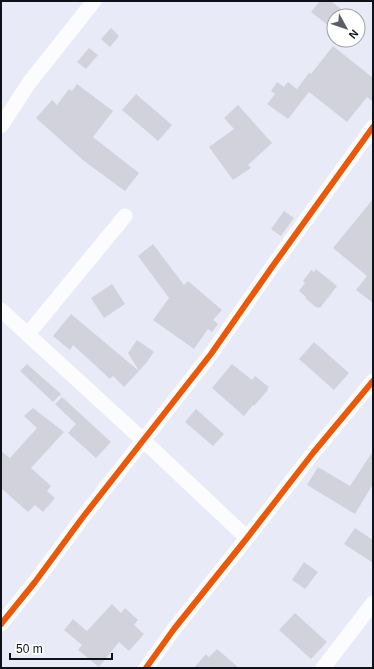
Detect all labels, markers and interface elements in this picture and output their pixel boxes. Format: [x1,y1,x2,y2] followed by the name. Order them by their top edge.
[326,8,366,48] north arrow
[346,28,361,41] text: N
[10,635,112,661] scale bar
[16,642,43,656] text: 50 m

